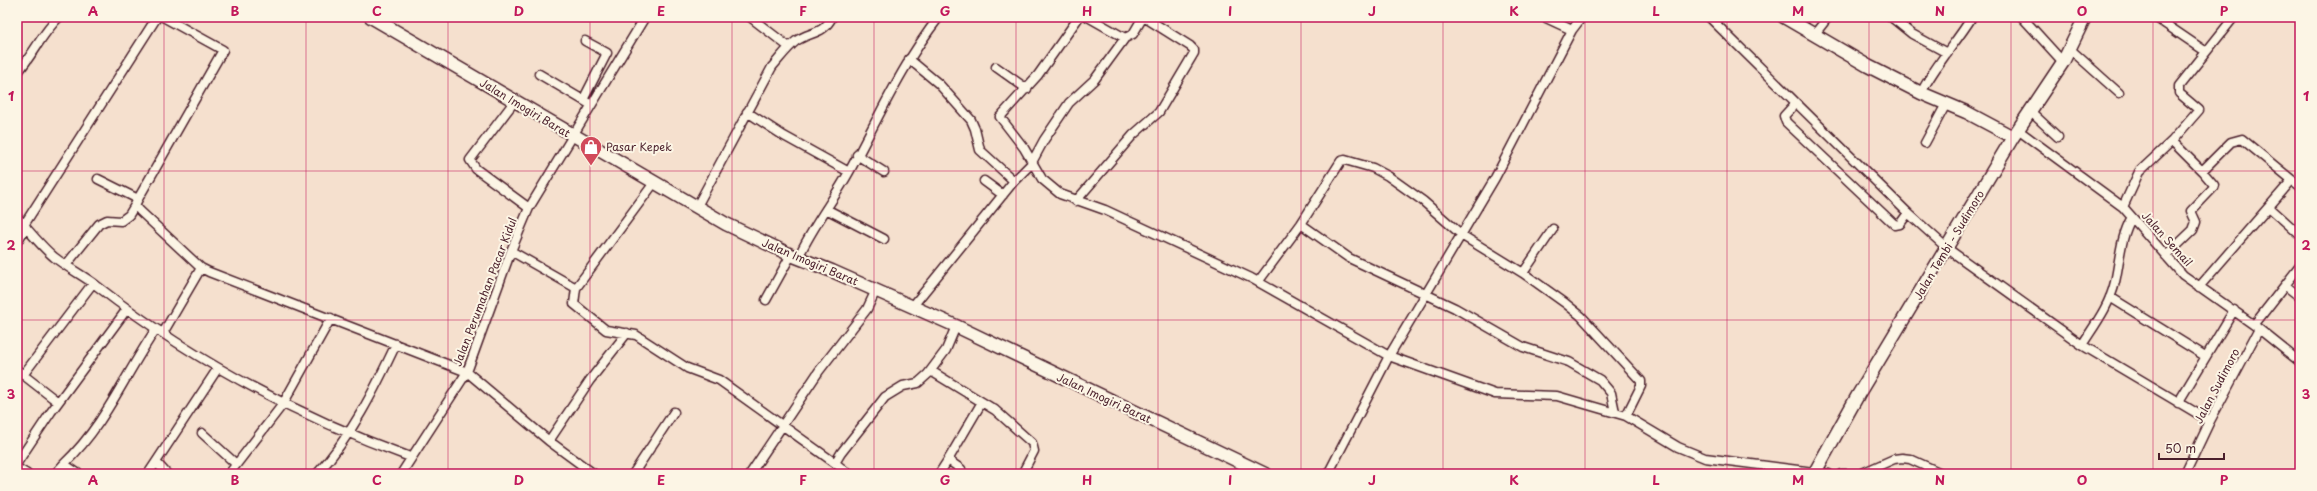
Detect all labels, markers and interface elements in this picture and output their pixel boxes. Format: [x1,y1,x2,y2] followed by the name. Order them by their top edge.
[88,1,98,20] text: A
[231,1,240,20] text: B
[372,1,382,20] text: C
[514,1,524,20] text: D
[657,1,665,20] text: E
[799,1,807,20] text: F
[940,1,950,20] text: G
[1082,1,1092,20] text: H
[1228,1,1232,20] text: I
[1368,1,1376,20] text: J
[1509,1,1519,20] text: K
[1652,1,1660,20] text: L
[1792,1,1804,20] text: M
[1935,1,1945,20] text: N
[2077,1,2087,20] text: O
[2220,1,2229,20] text: P
[477,74,574,142] street label: Jalan Imogiri Barat
[8,86,14,105] text: 1
[2303,86,2309,105] text: 1
[578,134,604,167] shop icon: Pasar Kepek
[606,138,672,155] place label: Pasar Kepek
[1909,187,1988,303] street label: Jalan Tembi - Sudimoro
[2138,207,2197,270] street label: Jalan Semail
[448,215,521,369] street label: Jalan Perumahan Pacar Kidul
[760,234,861,290] street label: Jalan Imogiri Barat
[6,235,16,254] text: 2
[2301,235,2311,254] text: 2
[2190,345,2244,426] street label: Jalan Sudimoro
[1054,368,1155,427] street label: Jalan Imogiri Barat
[7,384,16,403] text: 3
[2302,384,2311,403] text: 3
[2159,435,2224,461] scale bar
[2165,439,2196,457] text: 50 m
[88,470,98,489] text: A
[231,470,240,489] text: B
[372,470,382,489] text: C
[514,470,524,489] text: D
[657,470,665,489] text: E
[799,470,807,489] text: F
[940,470,950,489] text: G
[1082,470,1092,489] text: H
[1228,470,1232,489] text: I
[1368,470,1376,489] text: J
[1509,470,1519,489] text: K
[1652,470,1660,489] text: L
[1792,470,1804,489] text: M
[1935,470,1945,489] text: N
[2077,470,2087,489] text: O
[2220,470,2229,489] text: P

